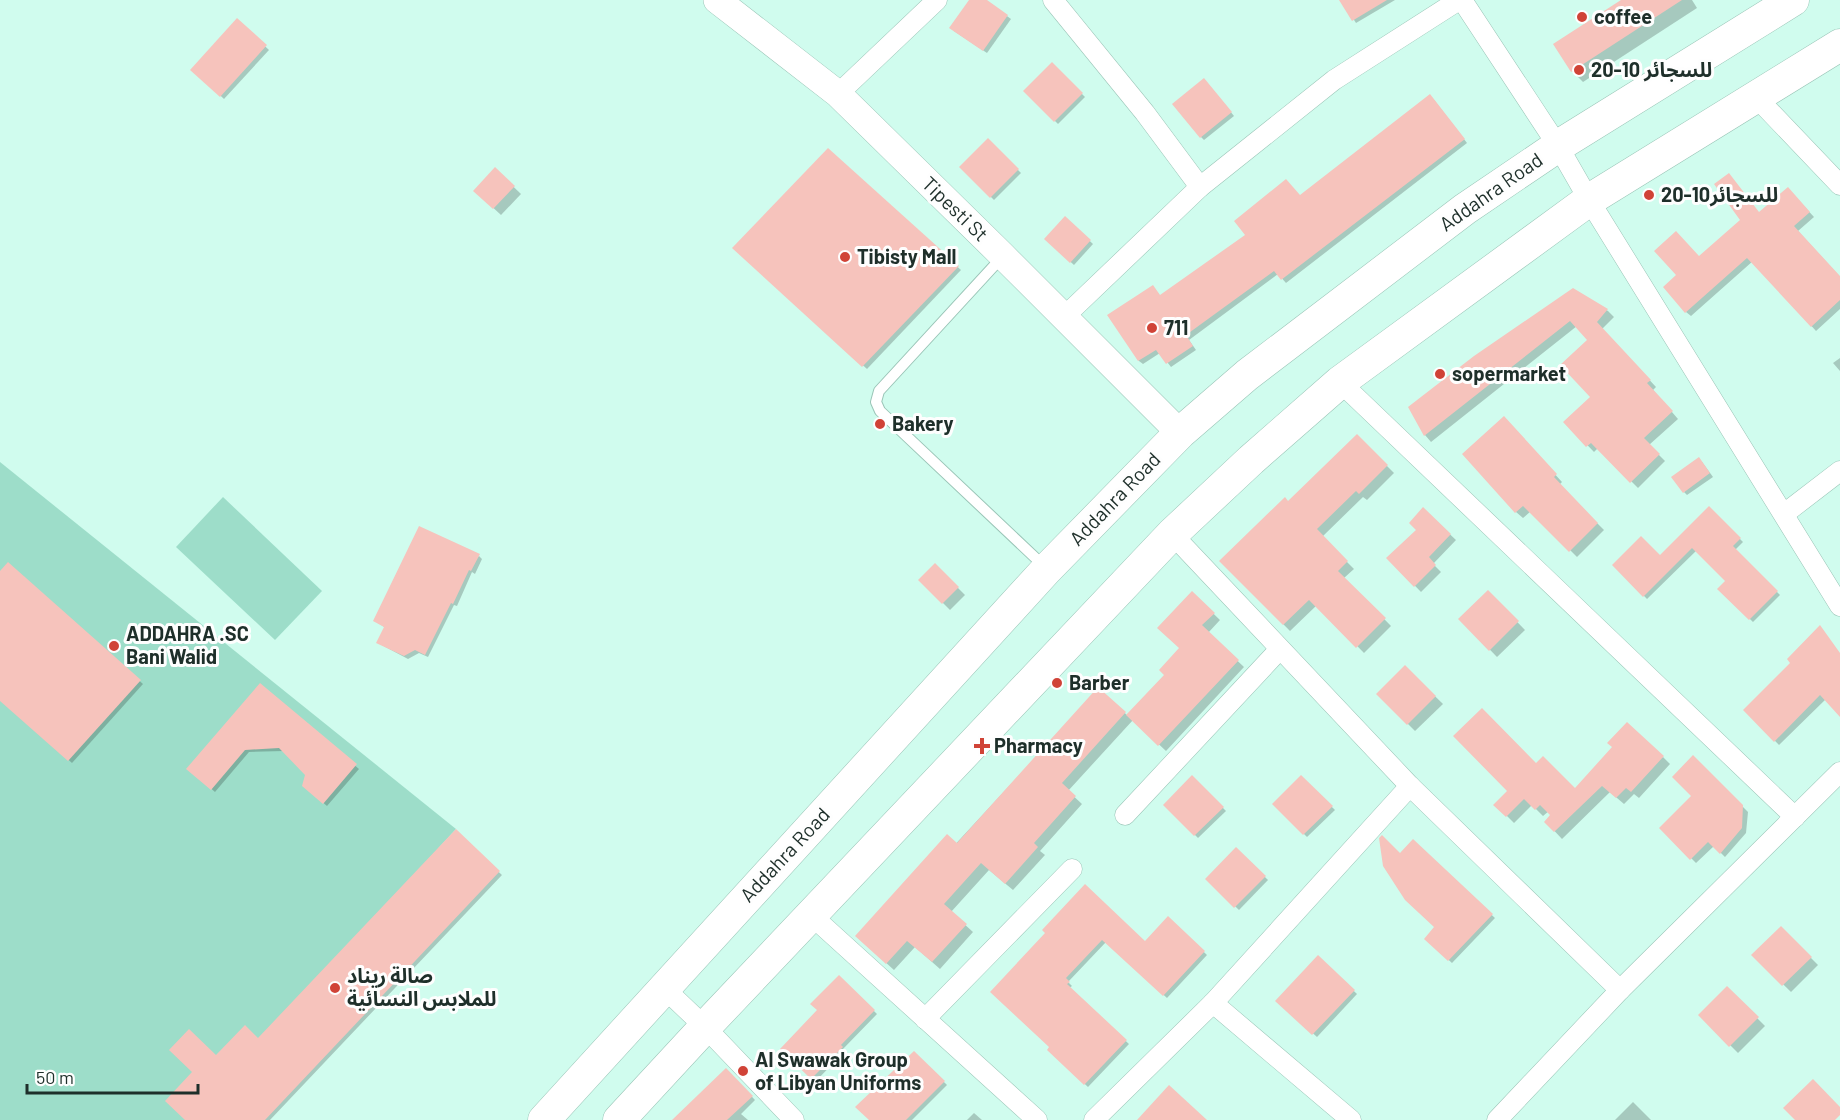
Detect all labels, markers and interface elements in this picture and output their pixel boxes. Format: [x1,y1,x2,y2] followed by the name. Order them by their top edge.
[1594,4,1652,28] place label: coffee
[1575,10,1589,24] marker: coffee
[1591,57,1712,82] place label: 20-10 للسجائر
[1572,63,1586,77] marker: 20-10 للسجائر
[1434,147,1547,236] street label: Addahra Road
[918,171,994,246] street label: Tipesti St
[1661,182,1778,207] place label: 20-10للسجائر
[1642,188,1656,202] marker: 20-10للسجائر
[857,244,956,268] place label: Tibisty Mall
[838,250,852,264] marker: Tibisty Mall
[1164,315,1188,339] place label: 711
[1145,321,1159,335] marker: 711
[1452,361,1566,385] place label: sopermarket
[1433,367,1447,381] marker: sopermarket
[892,411,954,435] place label: Bakery
[873,417,887,431] marker: Bakery
[1064,447,1165,550] street label: Addahra Road
[126,621,249,668] place label: ADDAHRA .SC Bani Walid
[107,639,121,653] marker: ADDAHRA .SC Bani Walid
[1069,670,1130,694] place label: Barber
[1050,676,1064,690] marker: Barber
[994,733,1083,757] place label: Pharmacy
[975,739,989,753] marker: Pharmacy
[734,802,834,907] street label: Addahra Road
[347,963,497,1011] place label: صالة ريناد للملابس النسائية
[328,981,342,995] marker: صالة ريناد للملابس النسائية
[755,1047,921,1094] place label: Al Swawak Group of Libyan Uniforms
[27,1057,198,1095] scale bar
[736,1064,750,1078] marker: Al Swawak Group of Libyan Uniforms
[36,1066,74,1088] text: 50 m

